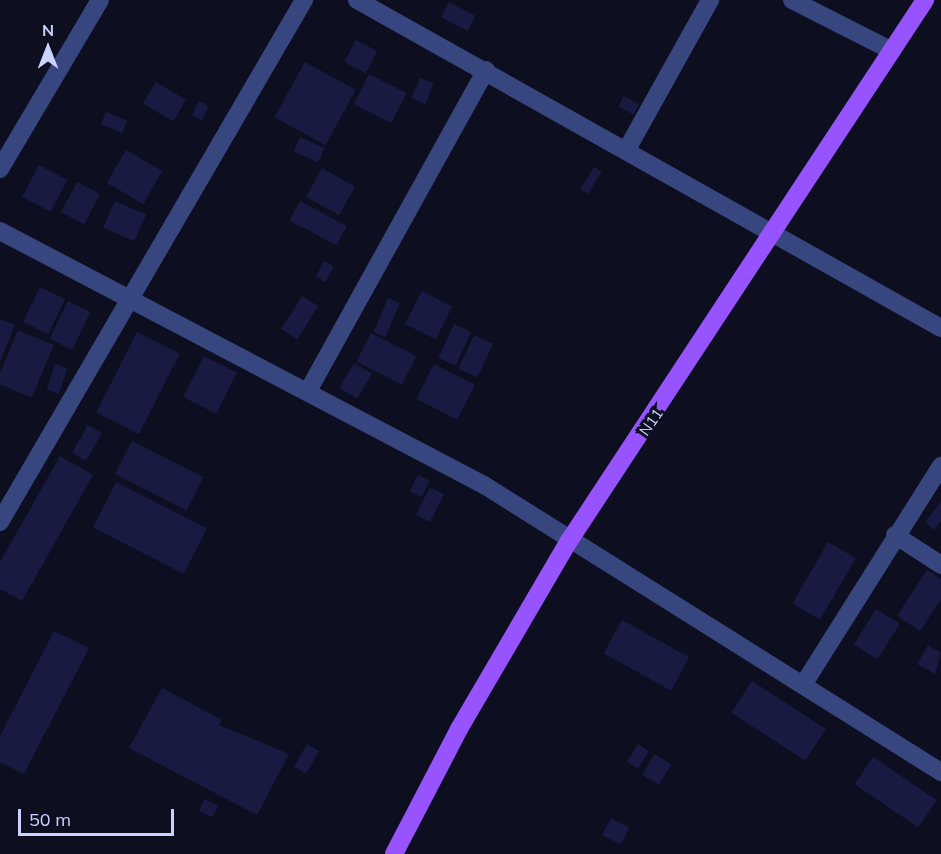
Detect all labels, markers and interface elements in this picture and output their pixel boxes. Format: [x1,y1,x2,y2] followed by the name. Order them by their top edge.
[18,18,78,78] north arrow
[42,20,54,40] text: N
[635,405,667,439] street label: N11
[21,797,177,835] scale bar
[29,808,71,831] text: 50 m

